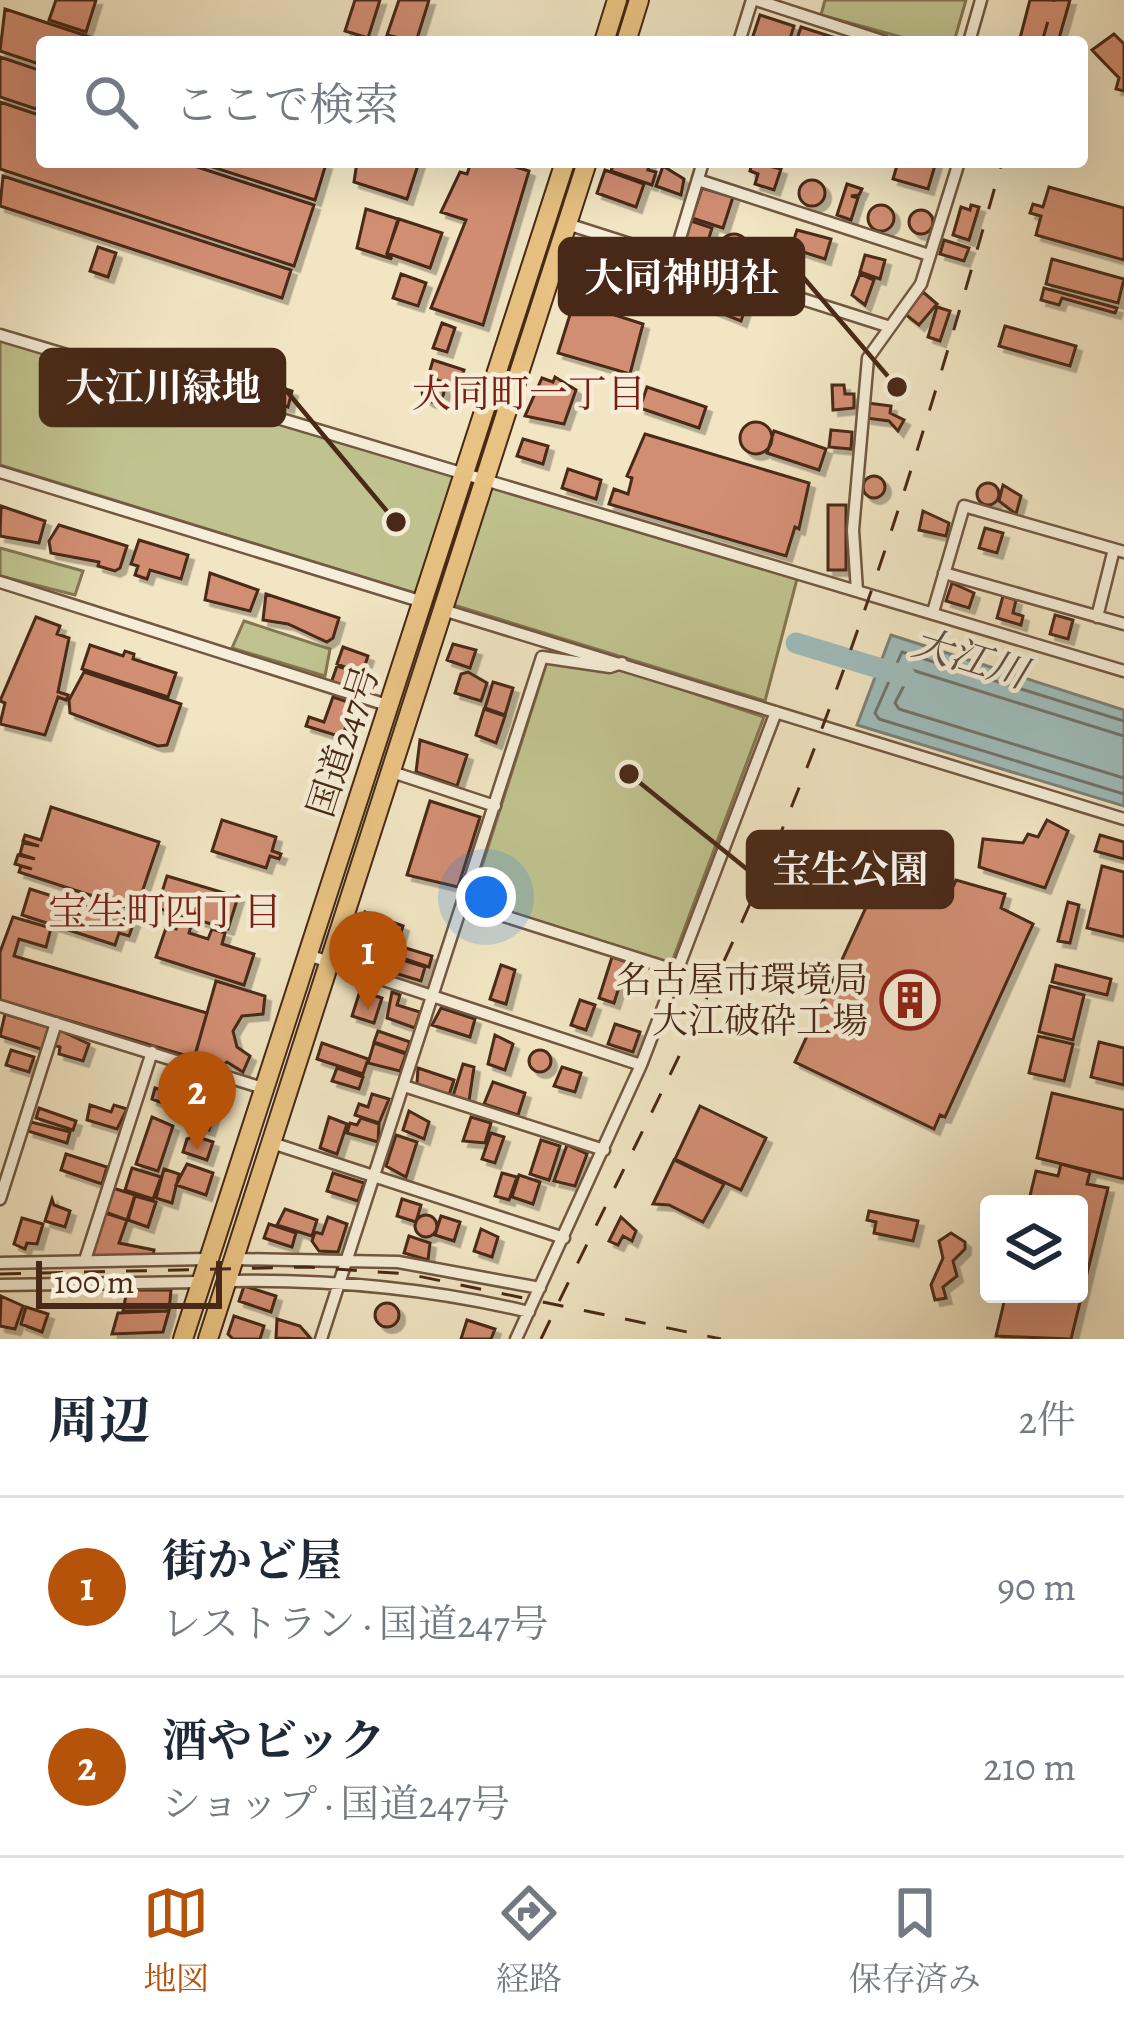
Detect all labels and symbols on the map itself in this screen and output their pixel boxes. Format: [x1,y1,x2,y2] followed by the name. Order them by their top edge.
[560,239,803,314] callout: 大同神明社
[584,251,780,304] text: 大同神明社
[41,350,284,425] callout: 大江川緑地
[65,361,261,414] text: 大江川緑地
[412,367,646,420] district label: 大同町一丁目
[906,616,1038,702] water label: 大江川
[296,659,390,823] street label: 国道247号
[748,832,952,907] callout: 宝生公園
[772,843,928,896] text: 宝生公園
[456,867,516,927] your location
[48,885,282,938] district label: 宝生町四丁目
[329,911,407,1010] pin: 1
[616,955,868,1045] place label: 名古屋市環境局 大江破砕工場
[879,969,941,1031] building icon: 名古屋市環境局 大江破砕工場
[158,1051,236,1150] pin: 2
[36,1255,222,1308] scale bar

